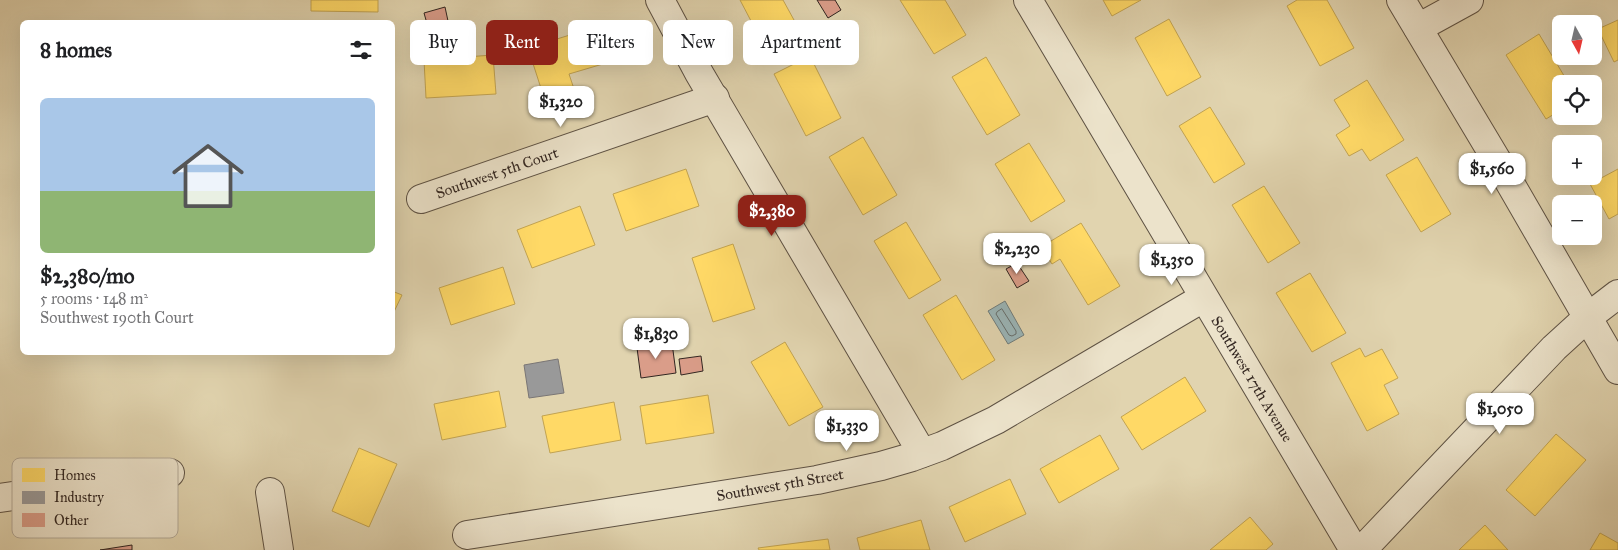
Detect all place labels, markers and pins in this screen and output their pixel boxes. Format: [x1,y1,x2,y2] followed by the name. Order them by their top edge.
[520,86,602,128] pin: $1,320
[1451,152,1533,195] pin: $1,560
[731,194,813,237] pin: $2,380
[976,232,1058,275] pin: $2,230
[1131,244,1213,286] pin: $1,350
[615,318,697,360] pin: $1,830
[1459,392,1541,435] pin: $1,050
[806,410,888,452] pin: $1,330

